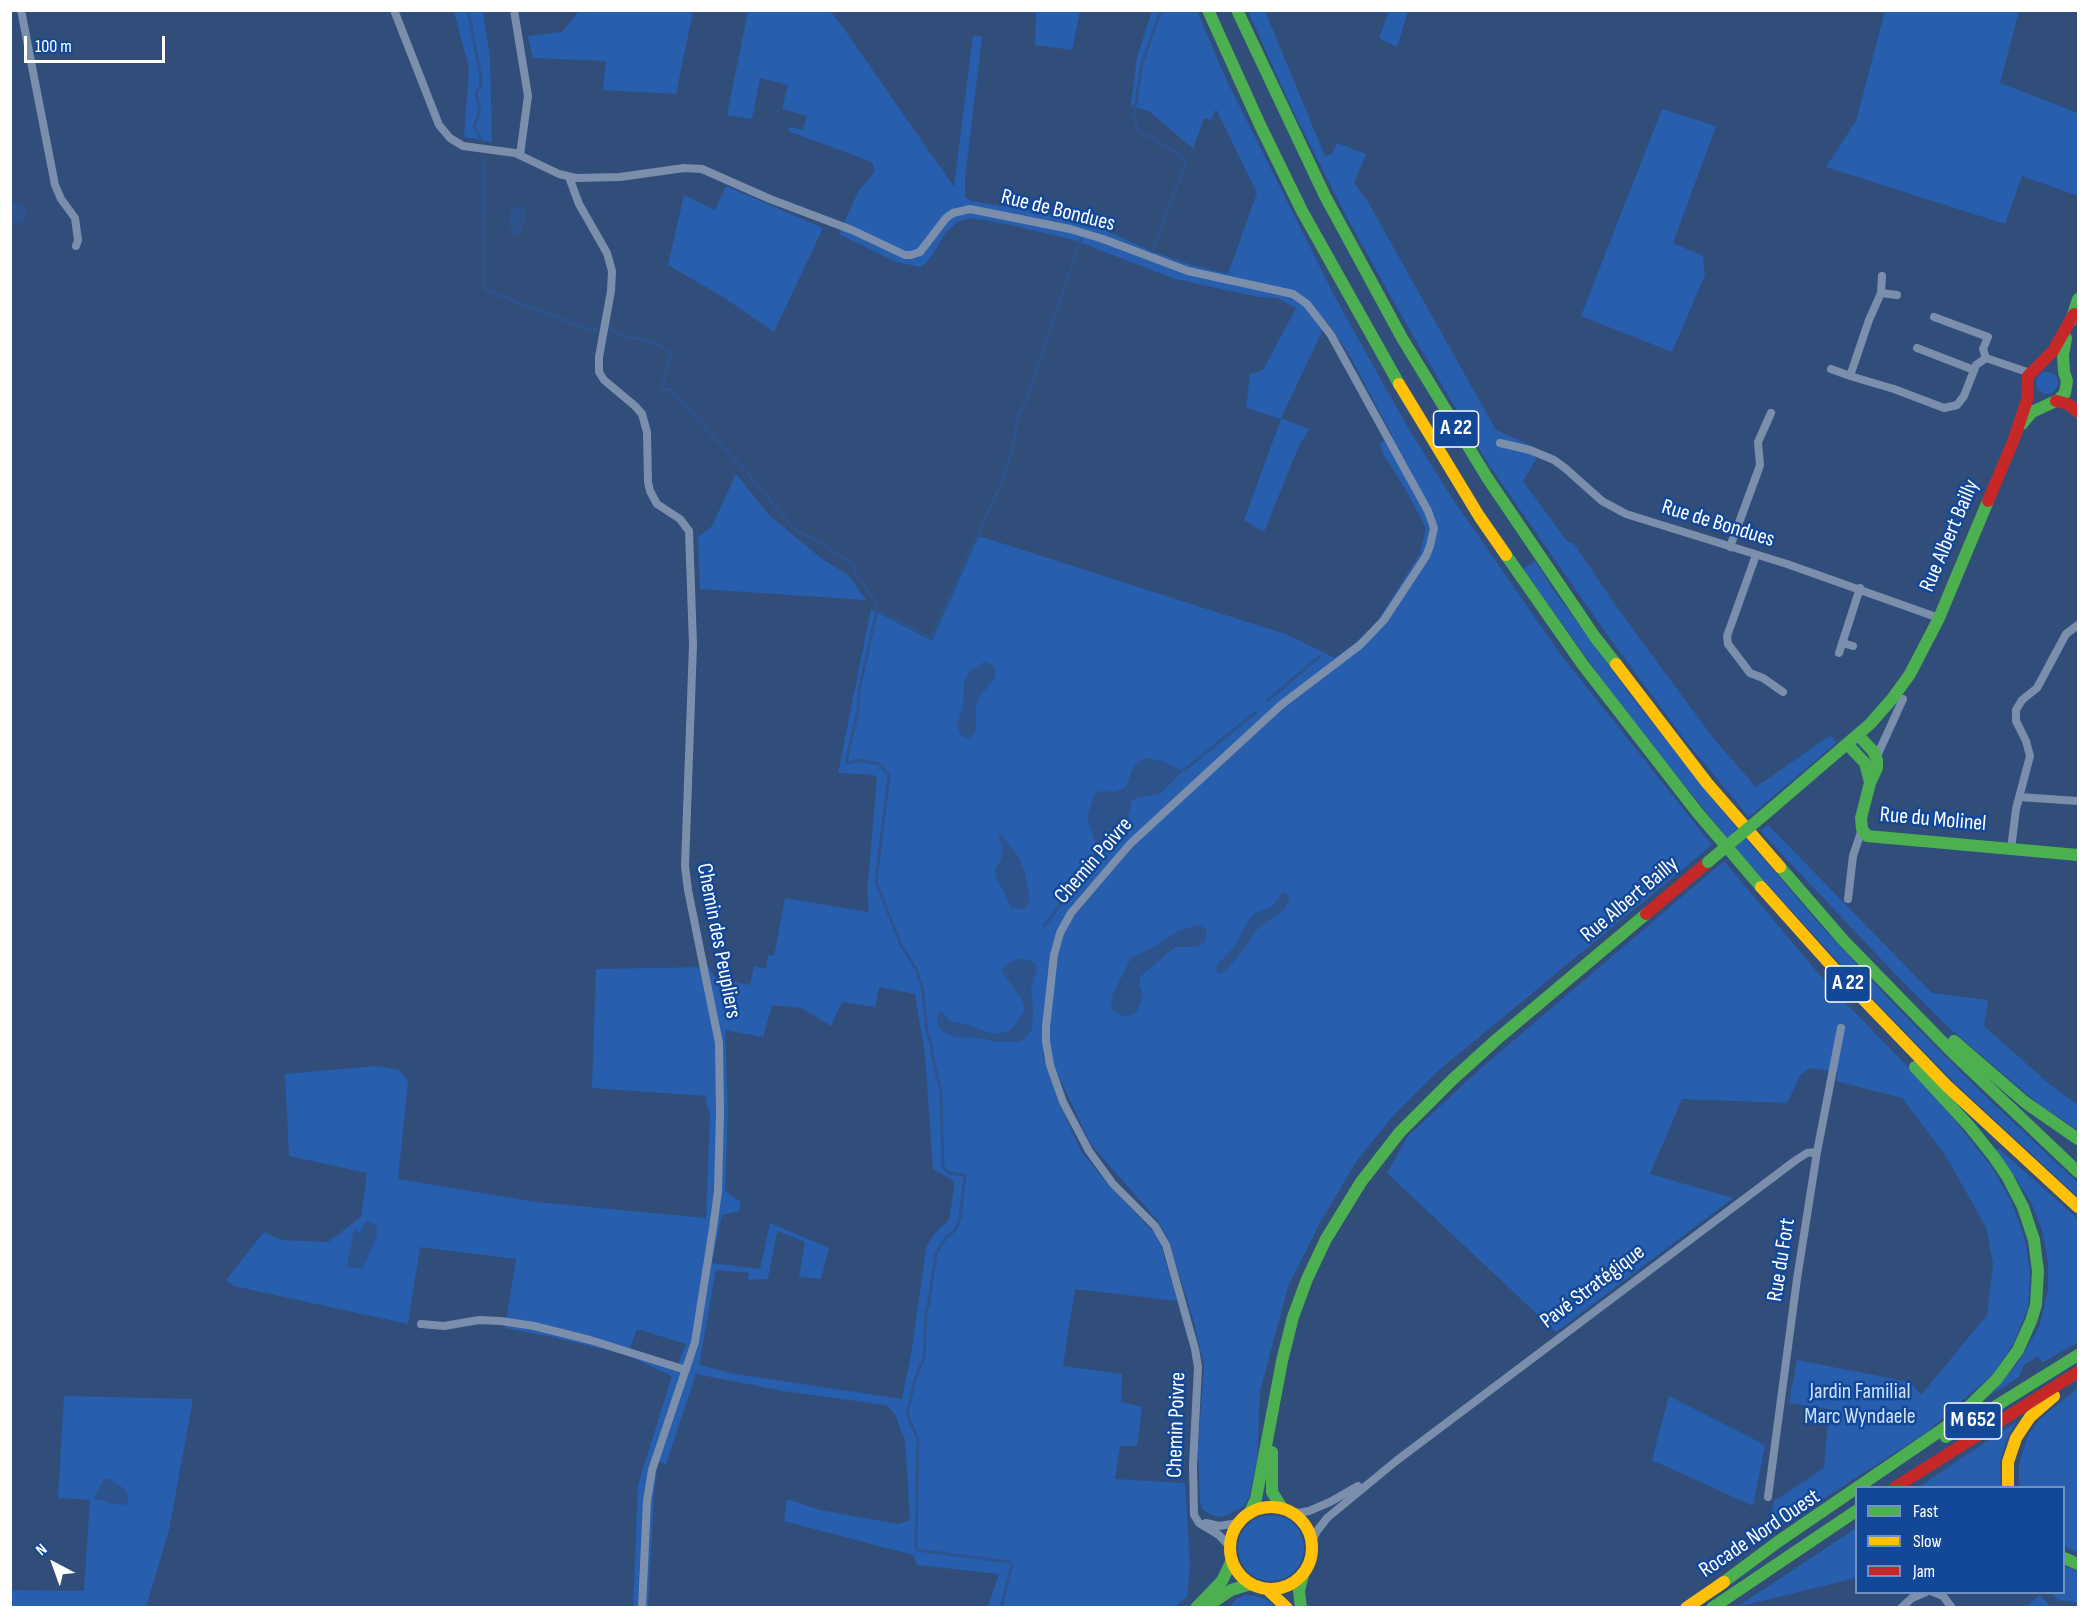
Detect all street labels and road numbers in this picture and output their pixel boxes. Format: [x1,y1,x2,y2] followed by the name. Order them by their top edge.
[998,184,1118,238] street label: Rue de Bondues
[1434,411,1478,447] road number: A 22
[1915,476,1985,596] street label: Rue Albert Bailly
[1658,494,1778,554] street label: Rue de Bondues
[1879,802,1987,838] street label: Rue du Molinel
[1049,812,1139,910] street label: Chemin Poivre
[1576,852,1684,948] street label: Rue Albert Bailly
[690,861,746,1021] street label: Chemin des Peupliers
[1826,966,1870,1002] road number: A 22
[1762,1216,1802,1304] street label: Rue du Fort
[1536,1239,1650,1335] street label: Pavé Stratégique
[1162,1372,1192,1478] street label: Chemin Poivre
[1944,1403,2002,1439] road number: M 652
[1695,1484,1825,1584] street label: Rocade Nord Ouest

